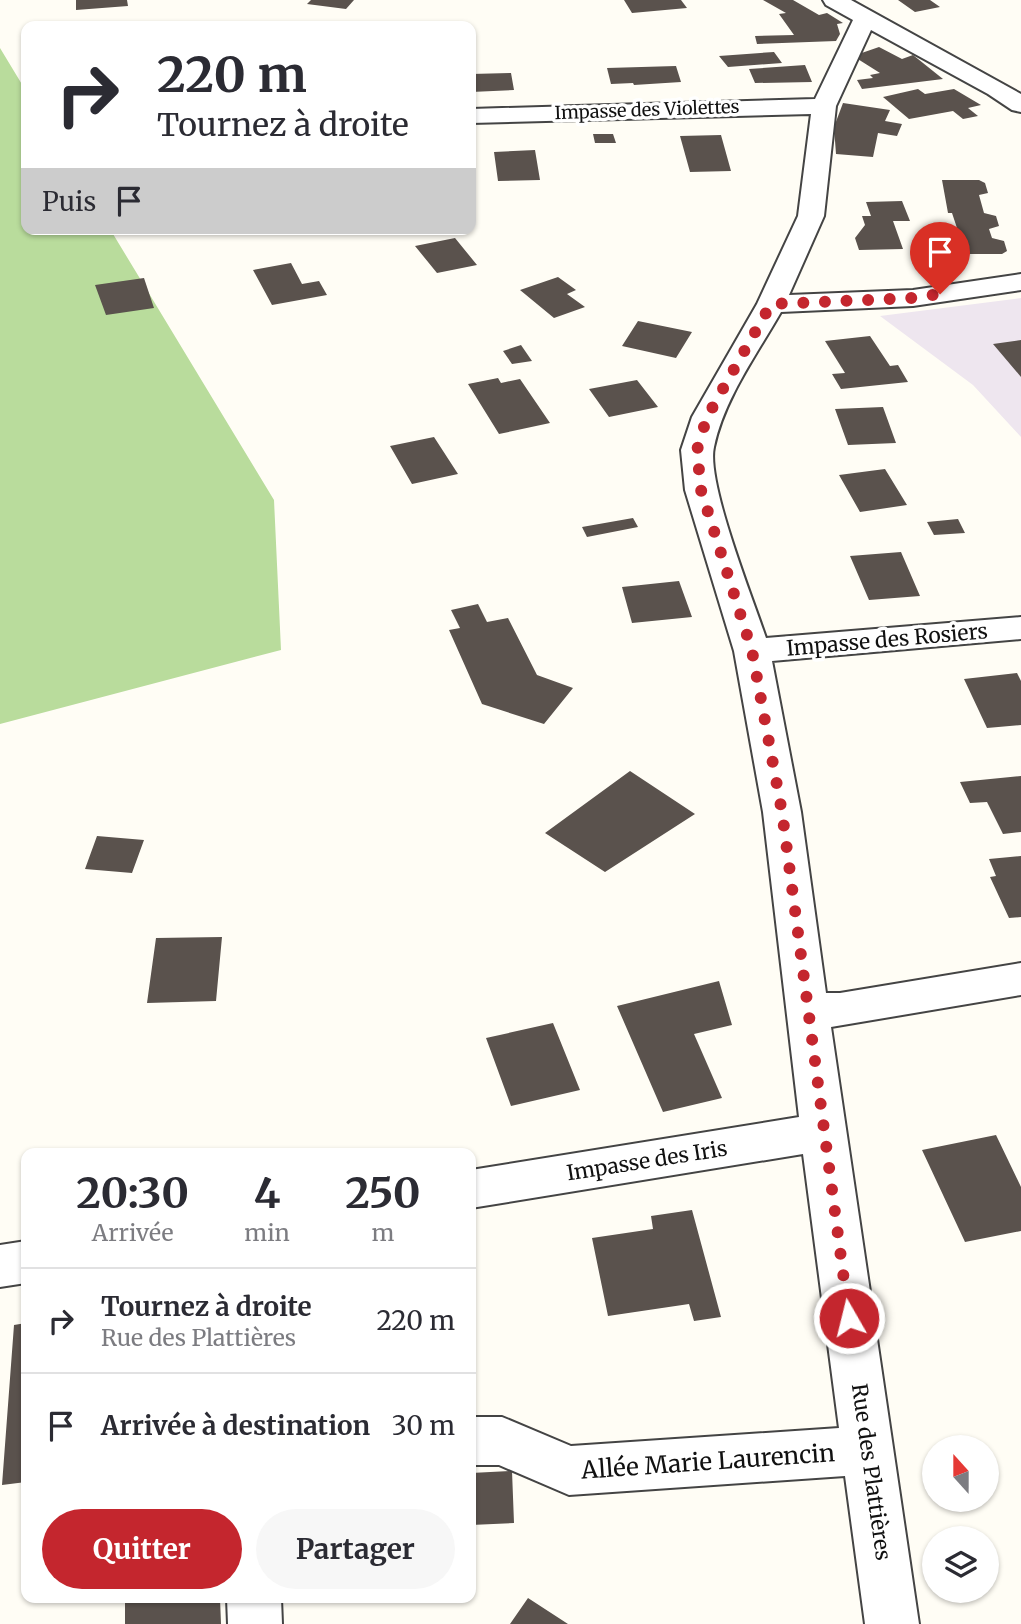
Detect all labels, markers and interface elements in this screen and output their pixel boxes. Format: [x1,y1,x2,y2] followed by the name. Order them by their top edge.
[157,44,307,105] text: 220 m
[42,49,133,140] icon: right
[554,95,740,124] street label: Impasse des Violettes
[157,105,409,145] text: Tournez à droite
[110,182,148,220] icon: arrive
[42,185,96,218] text: Puis
[910,222,970,294] pin
[921,233,959,271] icon: arrive
[785,617,989,662] street label: Impasse des Rosiers
[565,1134,729,1187] street label: Impasse des Iris
[76,1167,189,1219] text: 20:30
[254,1167,280,1219] text: 4
[345,1167,421,1219] text: 250
[92,1218,173,1247] text: Arrivée
[244,1218,290,1247] text: min
[371,1218,394,1247] text: m
[812,1281,886,1355] position arrow
[101,1290,312,1323] text: Tournez à droite
[42,1302,80,1340] icon: right
[376,1304,455,1337] text: 220 m
[101,1323,296,1352] text: Rue des Plattières
[846,1382,897,1562] street label: Rue des Plattières
[42,1407,80,1445] icon: arrive
[101,1409,370,1442] text: Arrivée à destination
[392,1409,455,1442] text: 30 m
[922,1435,999,1512] north arrow
[922,1435,999,1603] map controls
[579,1437,836,1486] street label: Allée Marie Laurencin
[42,1509,242,1589] button: Quitter
[256,1509,455,1589] button: Partager
[922,1526,999,1603] button: layers

